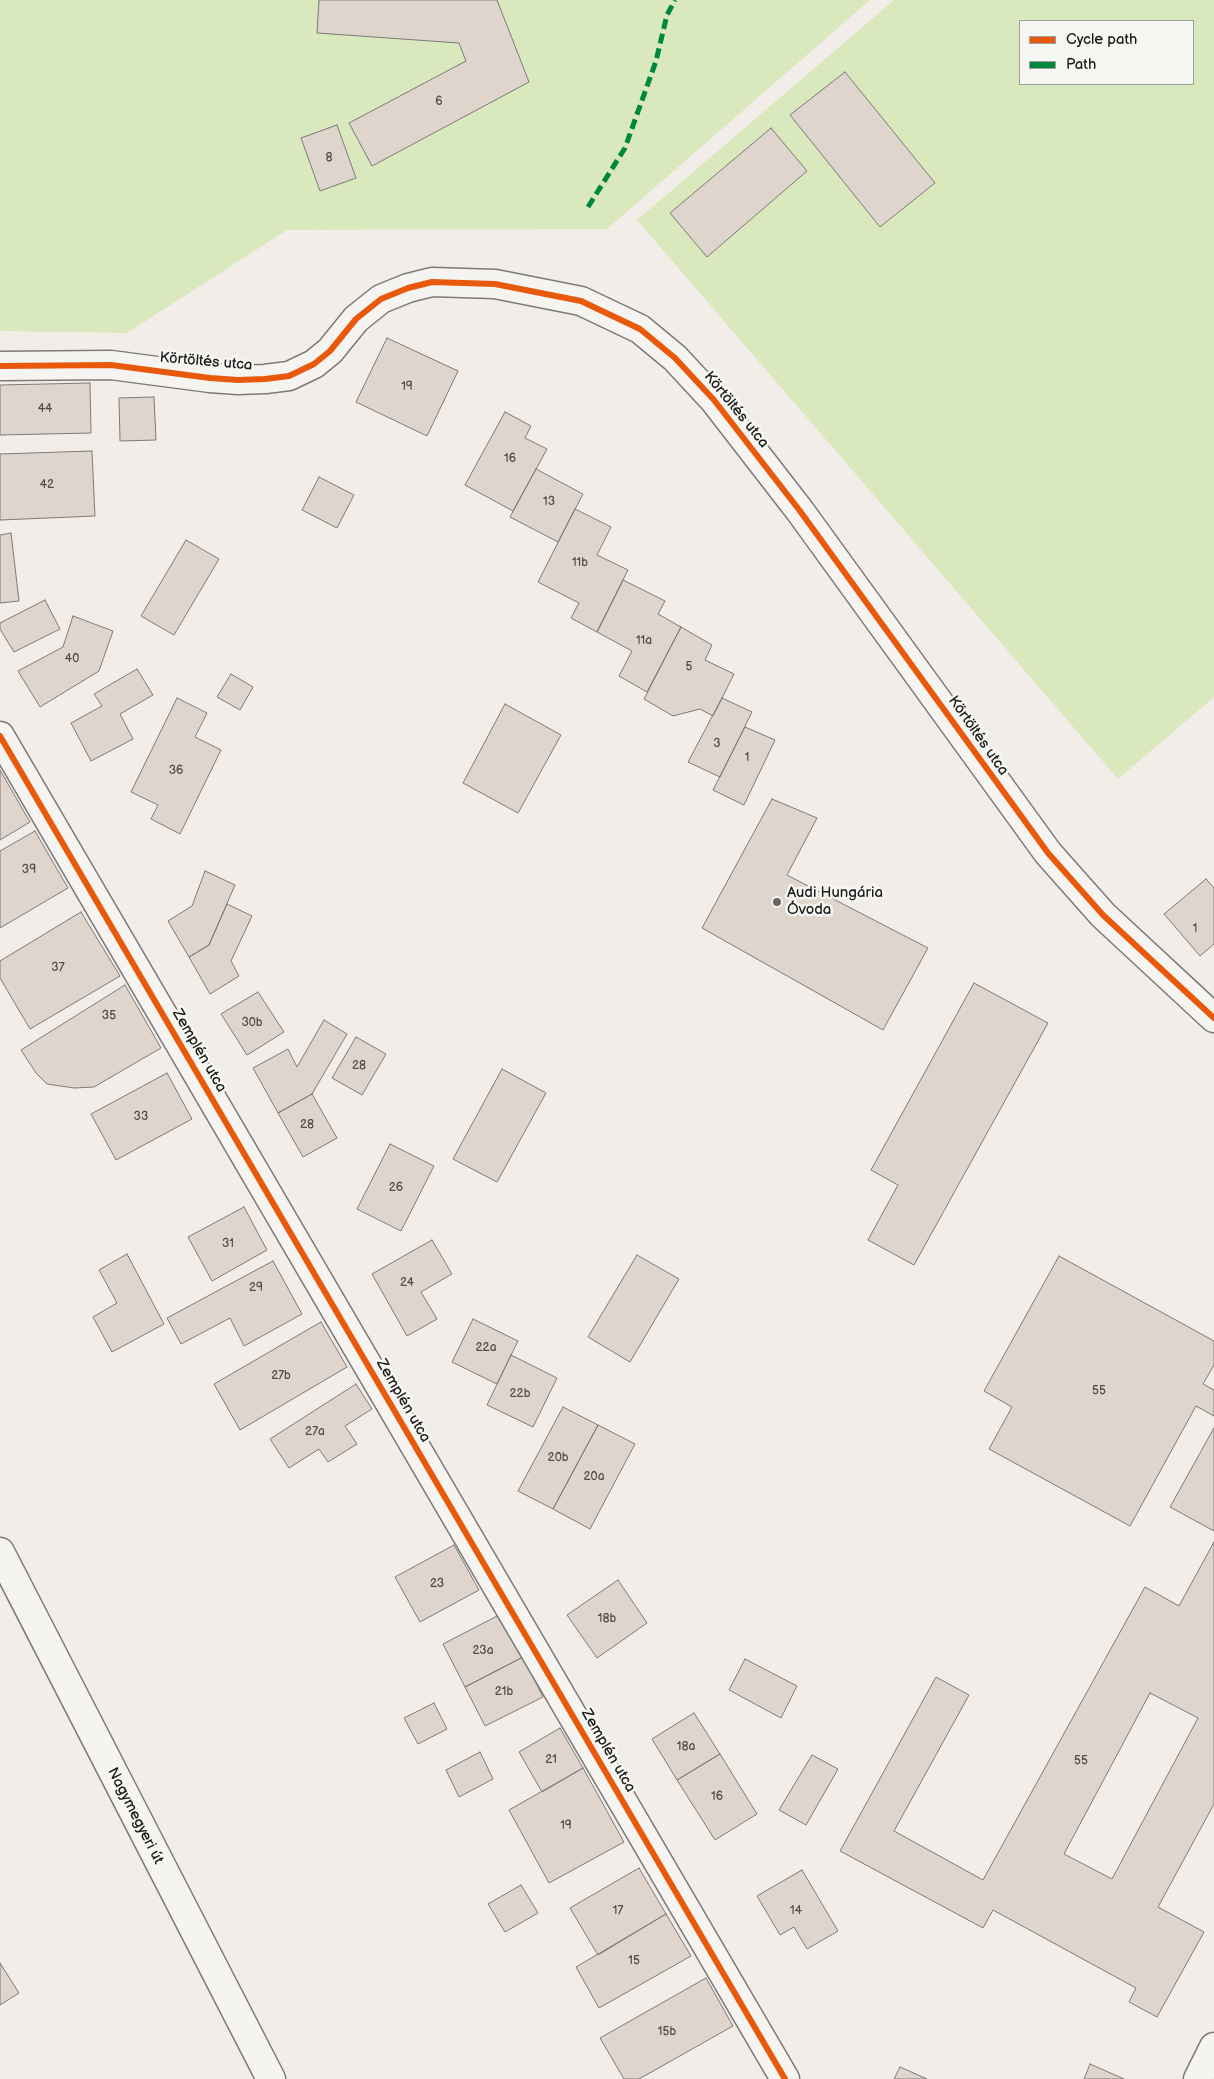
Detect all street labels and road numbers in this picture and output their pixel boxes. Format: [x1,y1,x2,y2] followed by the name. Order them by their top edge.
[159,349,253,375] street label: Körtöltés utca
[700,368,772,452] street label: Körtöltés utca
[944,693,1012,779] street label: Körtöltés utca
[168,1006,230,1096] street label: Zemplén utca
[372,1356,434,1446] street label: Zemplén utca
[577,1706,639,1796] street label: Zemplén utca
[103,1765,167,1867] street label: Nagymegyeri út

